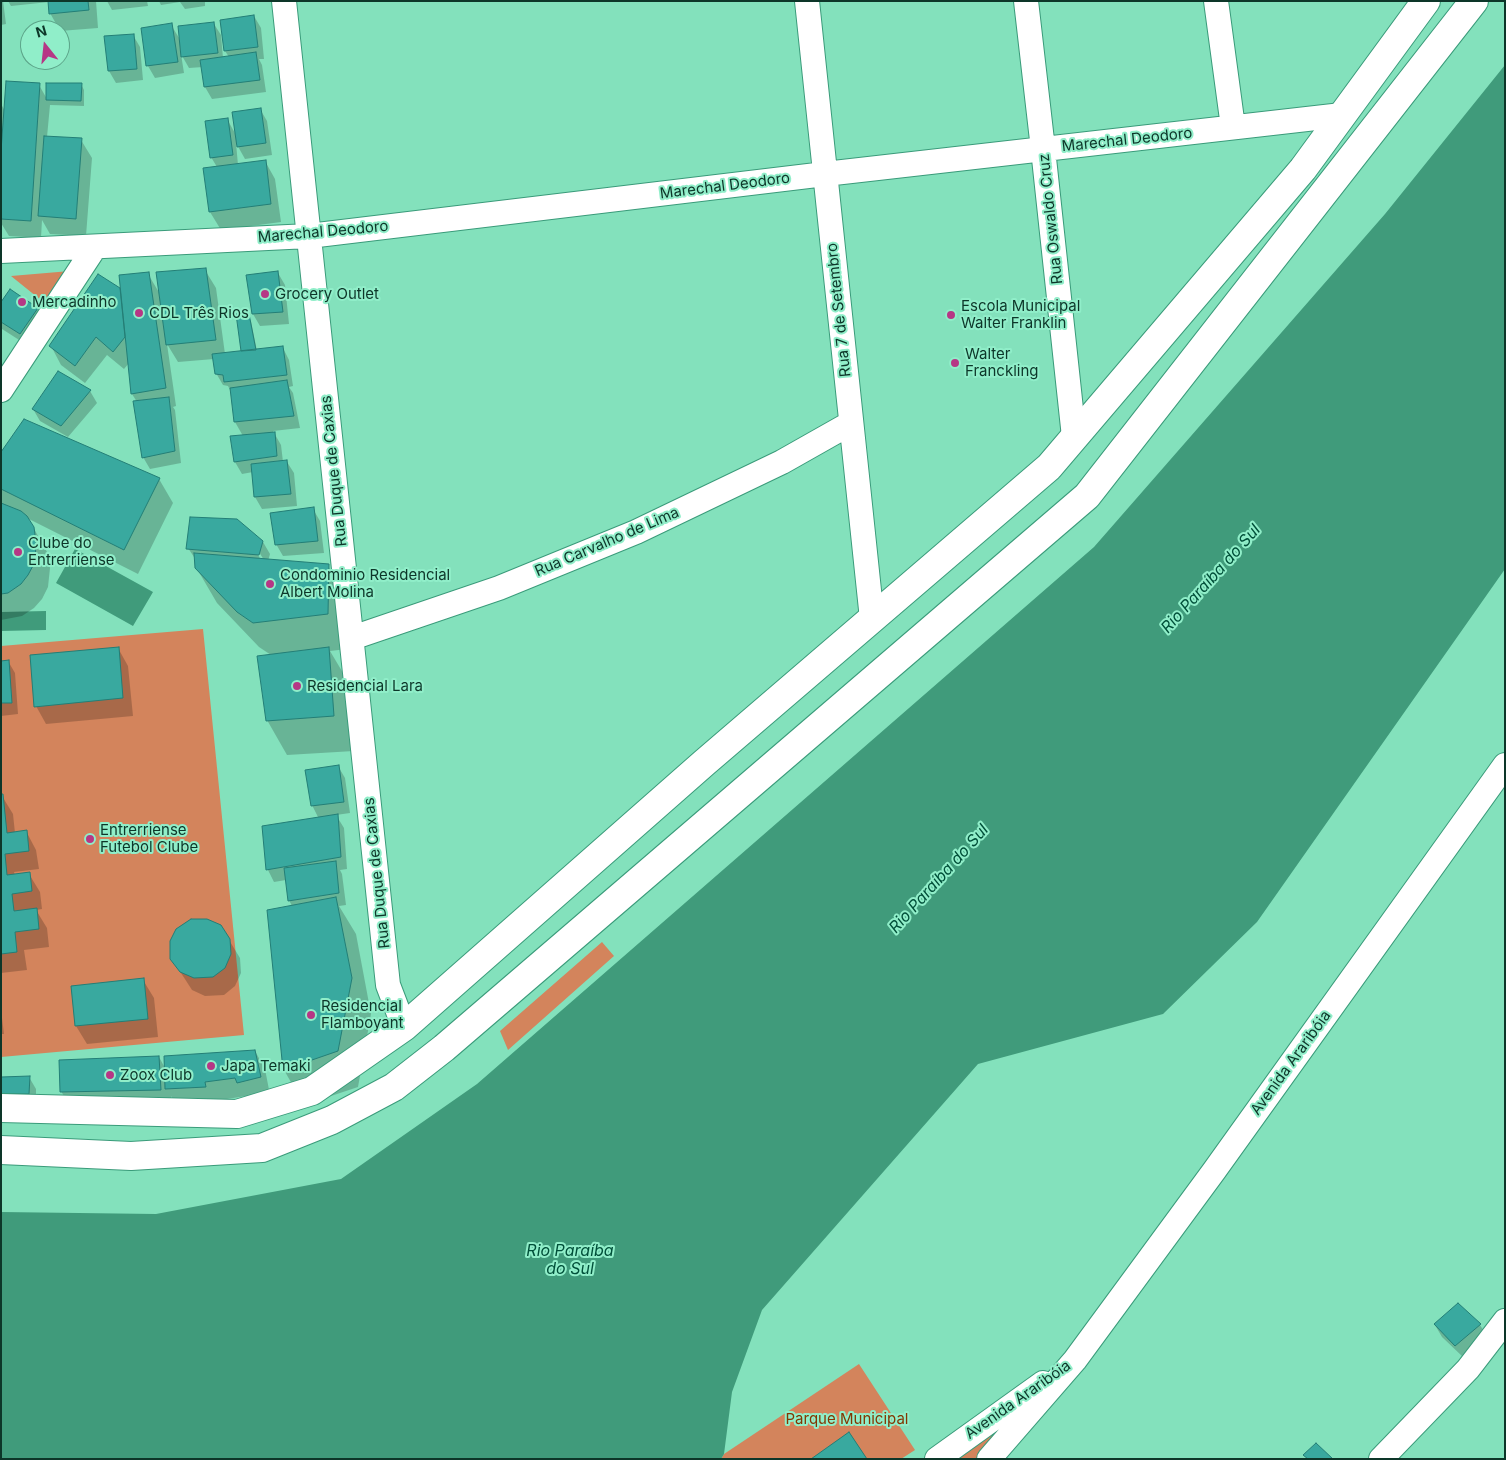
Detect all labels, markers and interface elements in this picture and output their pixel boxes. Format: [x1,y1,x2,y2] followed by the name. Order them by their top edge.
[20,20,70,70] north arrow
[34,21,48,41] text: N
[1061,124,1193,156] street label: Marechal Deodoro
[1035,153,1067,285] street label: Rua Oswaldo Cruz
[659,169,791,203] street label: Marechal Deodoro
[257,217,389,247] street label: Marechal Deodoro
[823,242,855,378] street label: Rua 7 de Setembro
[275,285,379,303] place label: Grocery Outlet
[259,288,271,300] marker: Grocery Outlet
[32,293,116,311] place label: Mercadinho
[16,296,28,308] marker: Mercadinho
[961,297,1080,332] place label: Escola Municipal Walter Franklin
[149,304,249,322] place label: CDL Três Rios
[133,307,145,319] marker: CDL Três Rios
[945,309,957,321] marker: Escola Municipal Walter Franklin
[965,345,1038,380] place label: Walter Franckling
[949,357,961,369] marker: Walter Franckling
[317,395,351,547] street label: Rua Duque de Caxias
[532,503,682,581] street label: Rua Carvalho de Lima
[1157,521,1265,637] water label: Rio Paraíba do Sul
[28,534,115,569] place label: Clube do Entrerriense
[12,546,24,558] marker: Clube do Entrerriense
[280,566,450,601] place label: Condominio Residencial Albert Molina
[264,578,276,590] marker: Condominio Residencial Albert Molina
[307,677,423,695] place label: Residencial Lara
[291,680,303,692] marker: Residencial Lara
[360,797,394,949] street label: Rua Duque de Caxias
[100,821,198,856] place label: Entrerriense Futebol Clube
[885,821,993,937] water label: Rio Paraíba do Sul
[84,833,96,845] marker: Entrerriense Futebol Clube
[321,997,403,1032] place label: Residencial Flamboyant
[1247,1007,1335,1119] street label: Avenida Araribóia
[305,1009,317,1021] marker: Residencial Flamboyant
[221,1057,311,1075] place label: Japa Temaki
[205,1060,217,1072] marker: Japa Temaki
[120,1066,192,1084] place label: Zoox Club
[104,1069,116,1081] marker: Zoox Club
[526,1241,614,1279] water label: Rio Paraíba do Sul
[962,1357,1074,1443] street label: Avenida Araribóia
[786,1410,908,1428] park label: Parque Municipal

